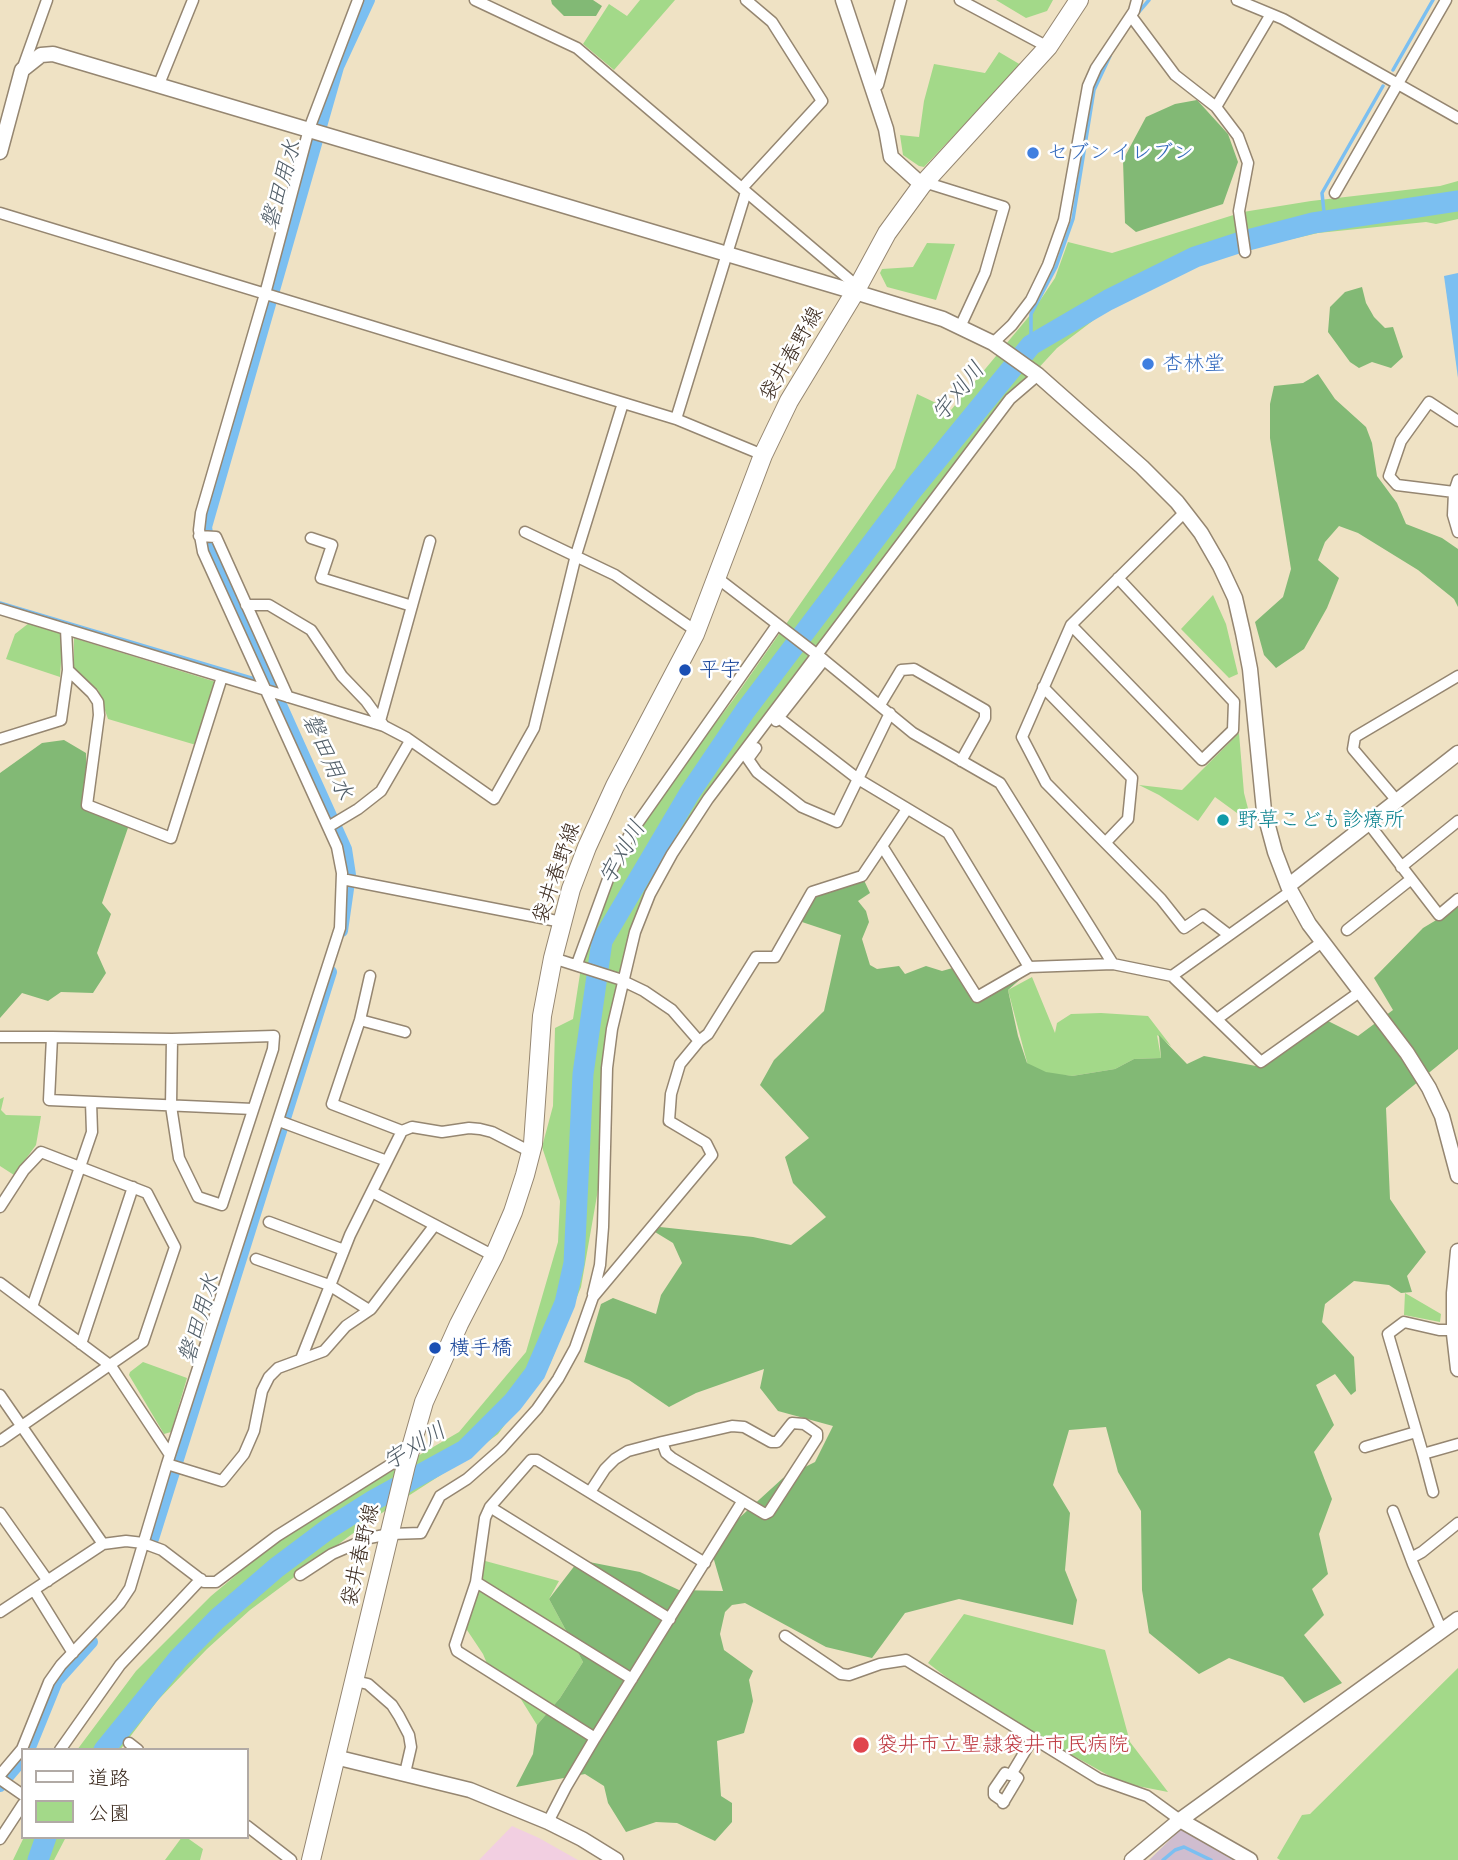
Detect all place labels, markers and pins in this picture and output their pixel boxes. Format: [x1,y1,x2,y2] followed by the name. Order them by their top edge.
[1047,140,1194,166] place label: セブンイレブン
[1025,145,1041,161] marker: セブンイレブン
[1162,351,1225,377] place label: 杏林堂
[1140,356,1156,372] marker: 杏林堂
[699,657,741,683] place label: 平宇
[677,662,693,678] marker: 平宇
[1237,807,1405,833] place label: 野草こども診療所
[1215,812,1231,828] marker: 野草こども診療所
[449,1335,512,1361] place label: 横手橋
[427,1340,443,1356] marker: 横手橋
[877,1732,1129,1758] place label: 袋井市立聖隷袋井市民病院
[851,1735,871,1755] marker: 袋井市立聖隷袋井市民病院

